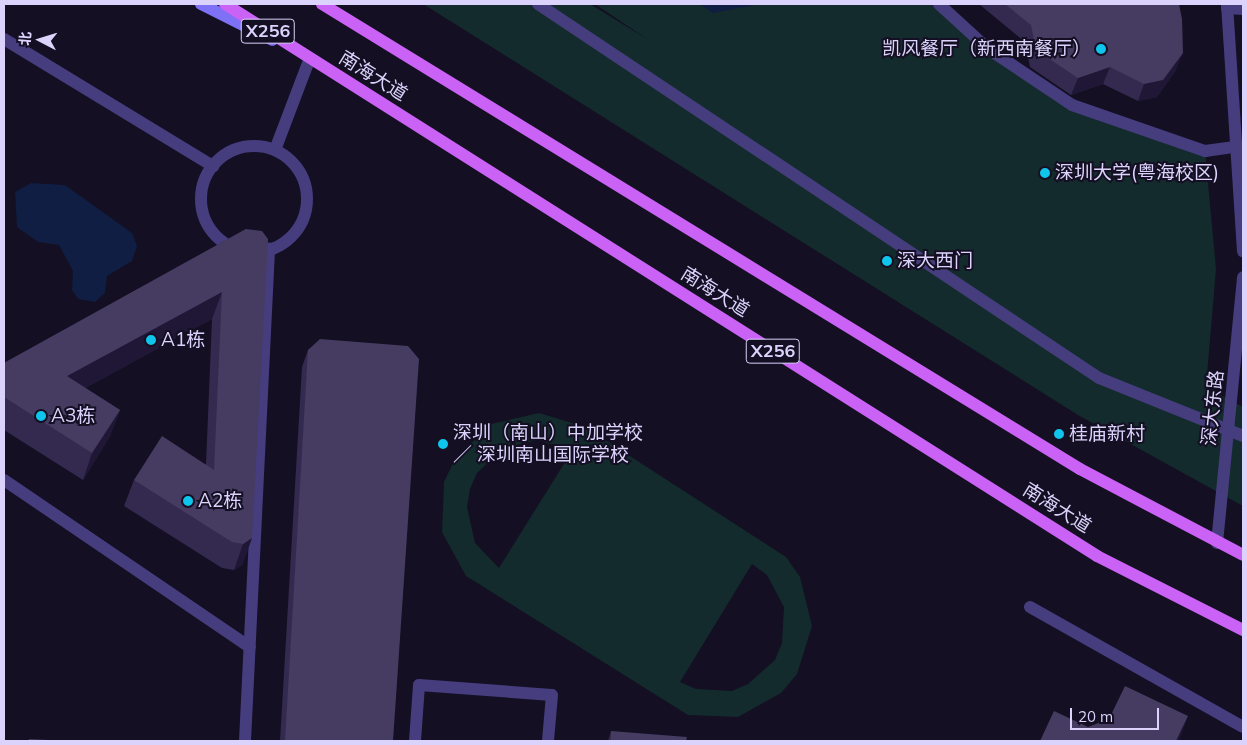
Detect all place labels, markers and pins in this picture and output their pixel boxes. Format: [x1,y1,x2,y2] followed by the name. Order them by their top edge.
[882,38,1091,60] place label: 凯风餐厅（新西南餐厅）
[1095,43,1107,55] marker: 凯风餐厅（新西南餐厅）
[1055,162,1219,184] place label: 深圳大学(粤海校区)
[1039,167,1051,179] marker: 深圳大学(粤海校区)
[897,250,973,272] place label: 深大西门
[881,255,893,267] marker: 深大西门
[161,329,205,351] place label: A1栋
[145,334,157,346] marker: A1栋
[51,405,95,427] place label: A3栋
[35,410,47,422] marker: A3栋
[453,422,643,466] place label: 深圳（南山）中加学校 ／ 深圳南山国际学校
[1069,423,1145,445] place label: 桂庙新村
[1053,428,1065,440] marker: 桂庙新村
[437,438,449,450] marker: 深圳（南山）中加学校 ／ 深圳南山国际学校
[198,490,242,512] place label: A2栋
[182,495,194,507] marker: A2栋

